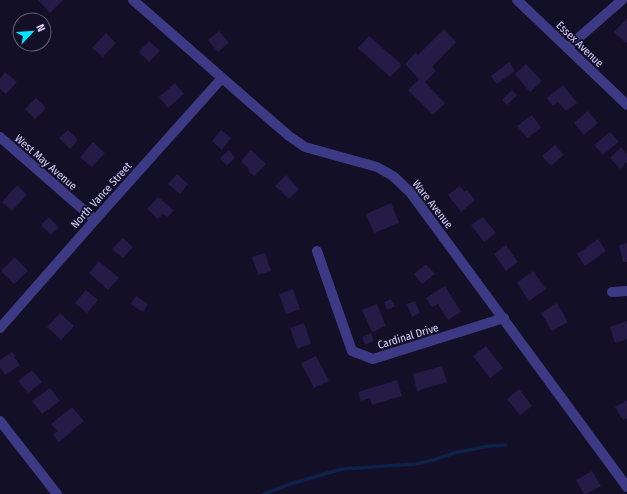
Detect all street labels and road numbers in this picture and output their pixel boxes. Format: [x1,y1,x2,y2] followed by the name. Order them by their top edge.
[553,19,606,70] street label: Essex Avenue
[12,132,79,193] street label: West May Avenue
[68,159,135,231] street label: North Vance Street
[410,177,456,231] street label: Ware Avenue
[376,321,440,352] street label: Cardinal Drive

